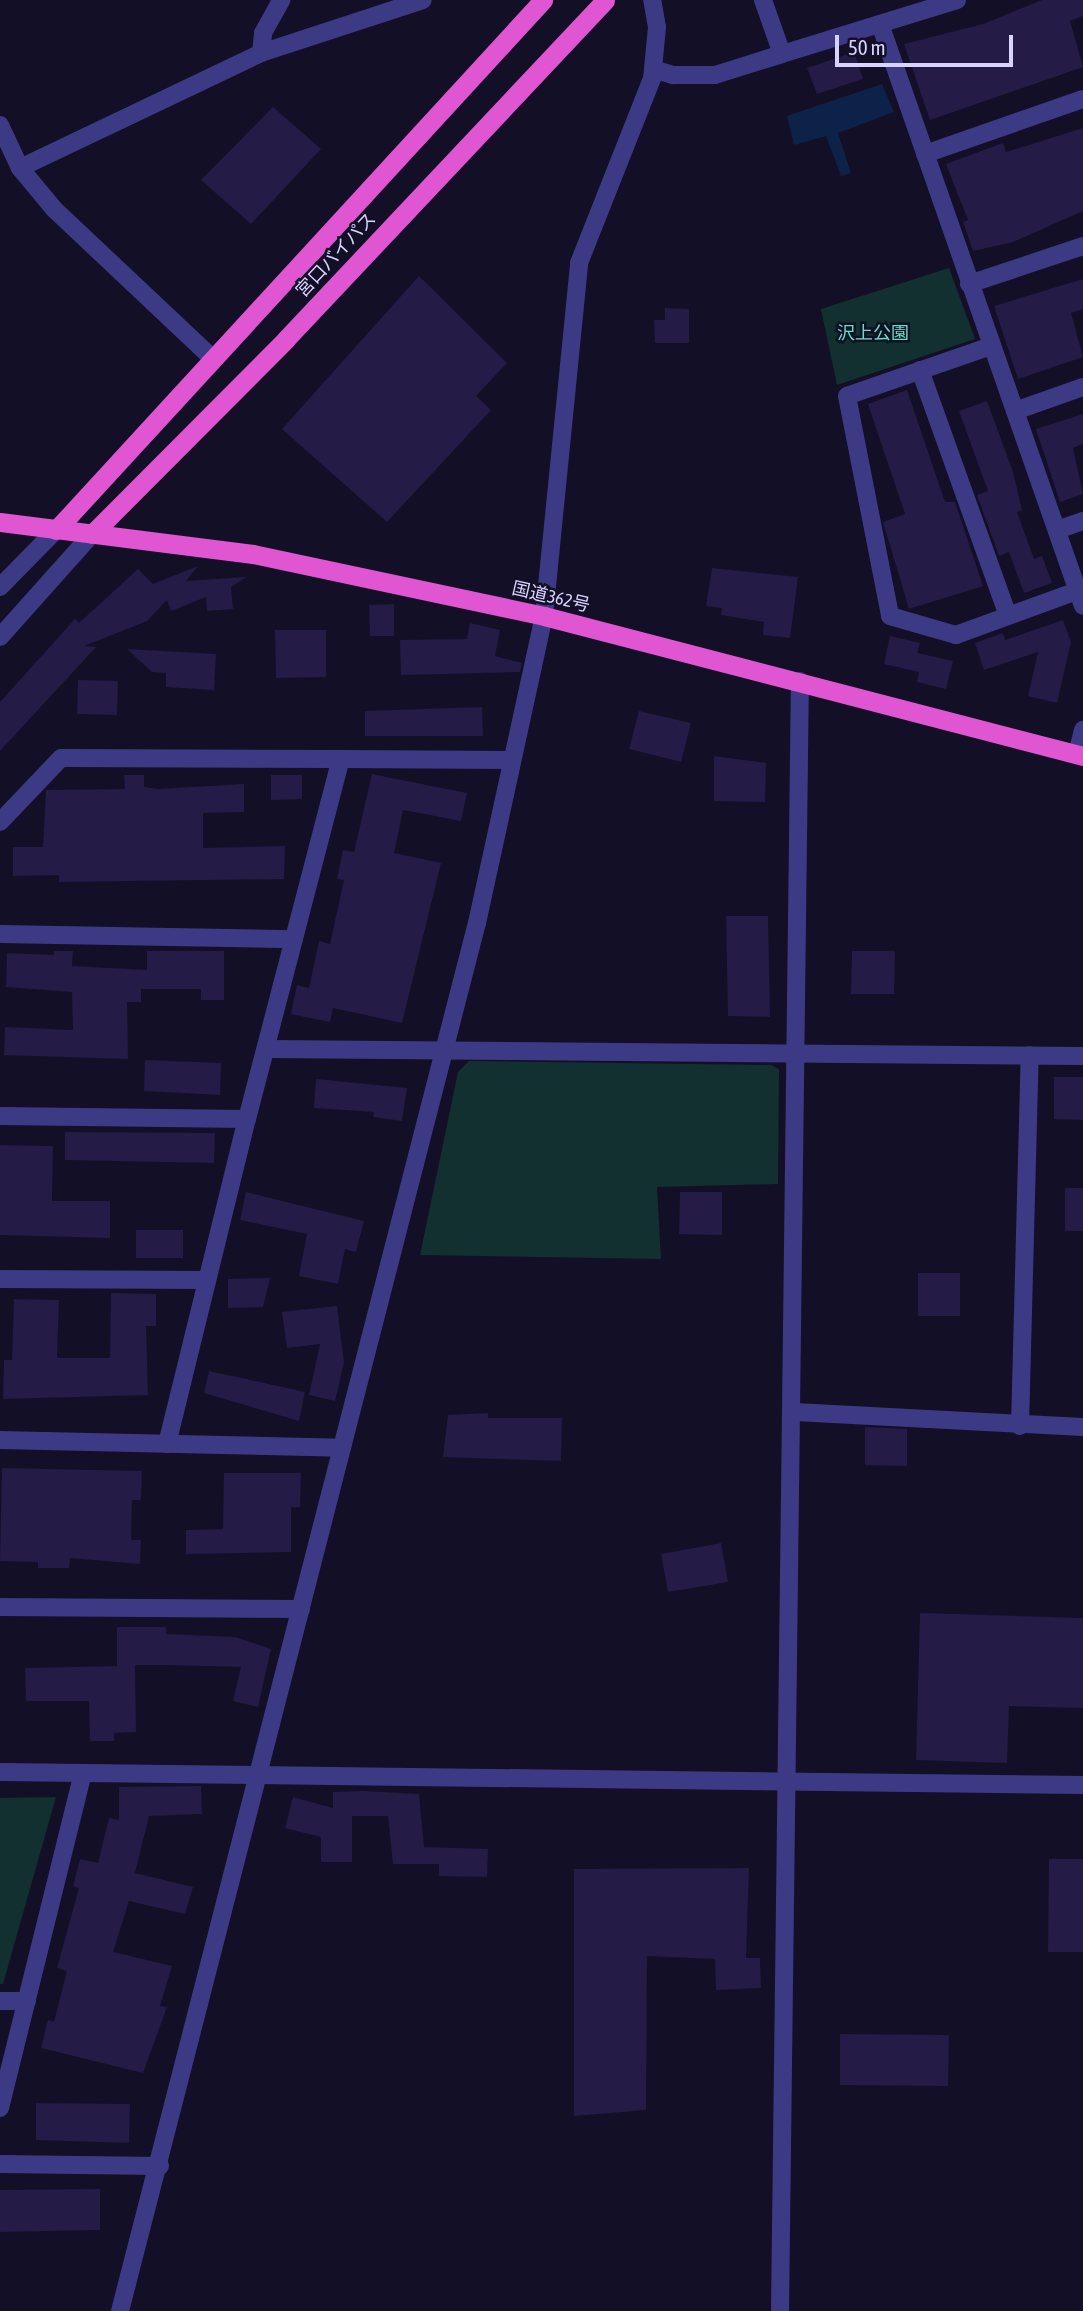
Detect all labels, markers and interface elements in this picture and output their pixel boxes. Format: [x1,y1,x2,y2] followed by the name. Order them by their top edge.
[838,21,1016,65] scale bar
[848,35,886,59] text: 50 m
[291,208,381,302] street label: 宮口バイパス
[837,322,909,344] park label: 沢上公園
[510,578,592,616] street label: 国道362号

